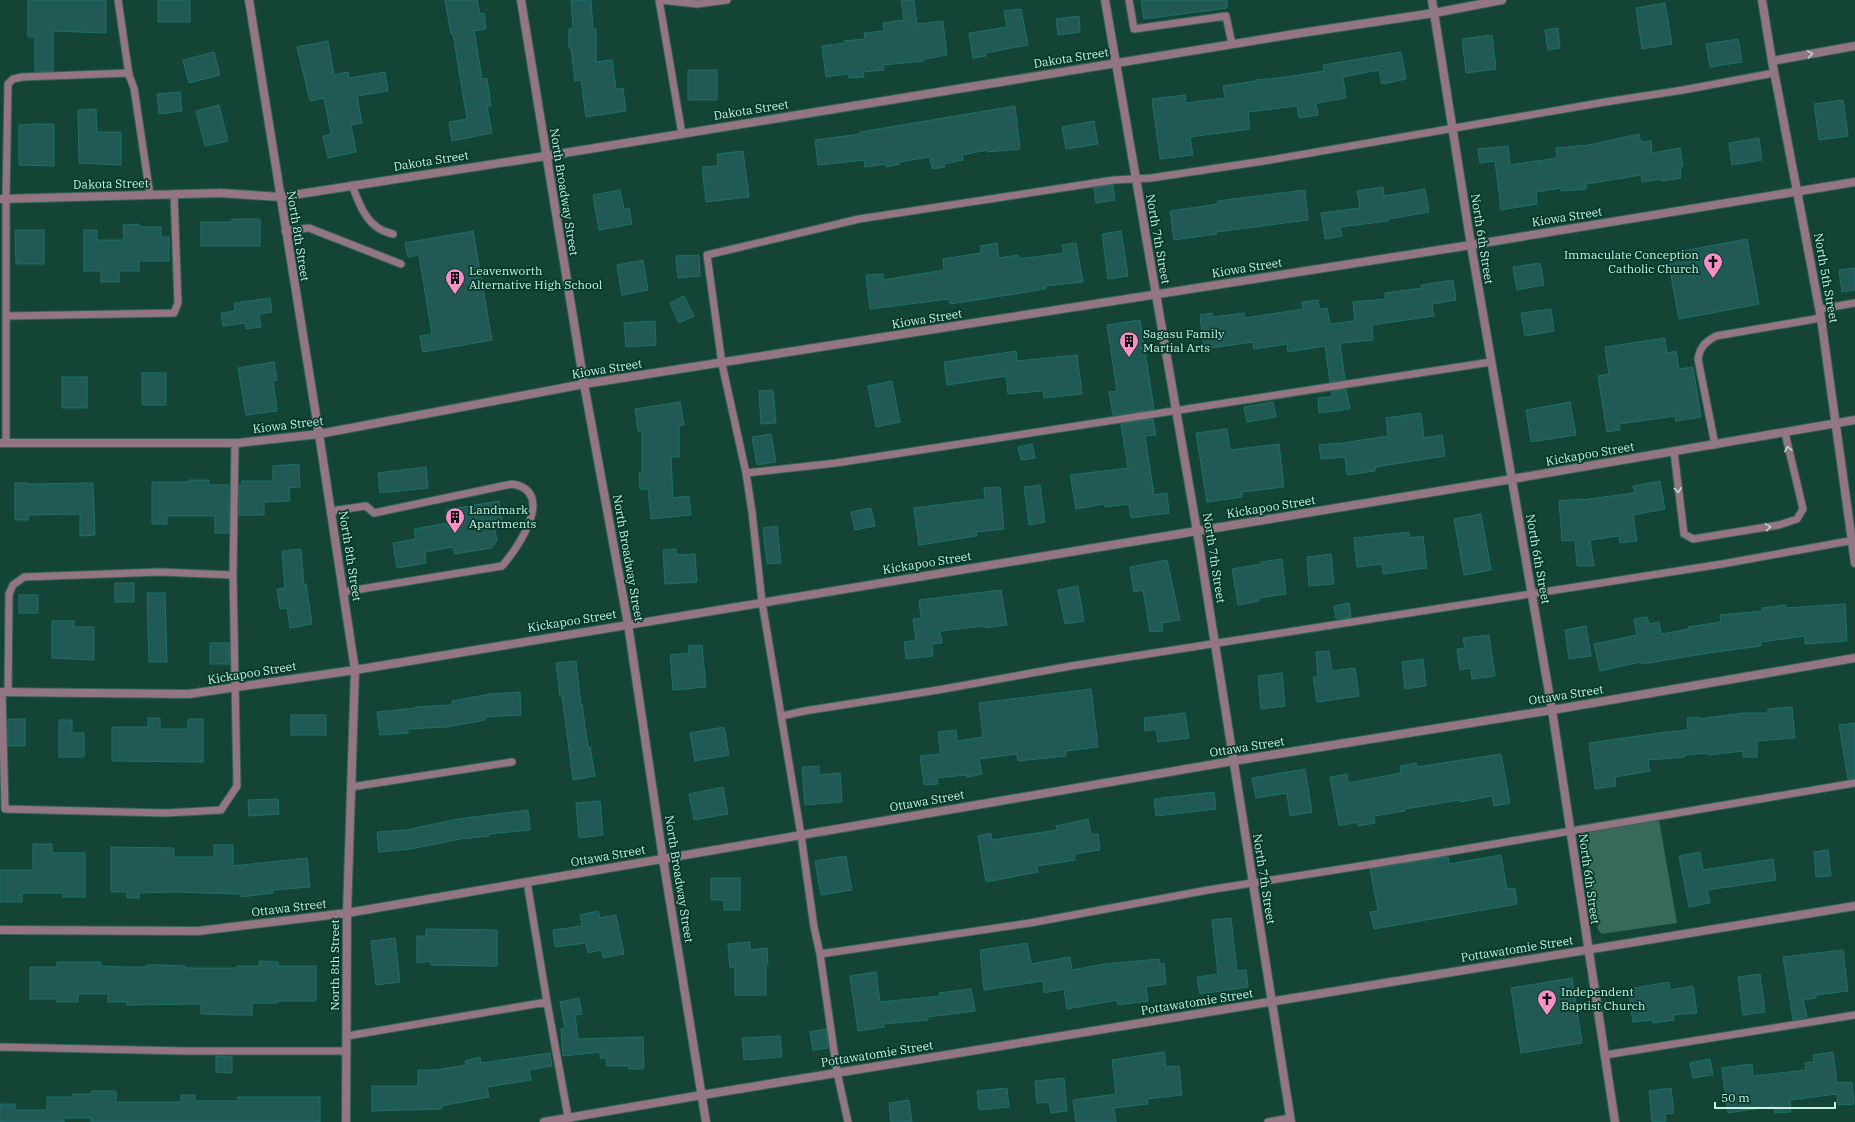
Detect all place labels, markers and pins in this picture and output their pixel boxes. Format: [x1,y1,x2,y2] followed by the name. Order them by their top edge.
[1564,247,1700,276] place label: Immaculate Conception Catholic Church
[1702,251,1724,279] church icon: Immaculate Conception Catholic Church
[469,263,603,292] place label: Leavenworth Alternative High School
[444,267,466,295] building icon: Leavenworth Alternative High School
[1143,326,1225,355] place label: Sagasu Family Martial Arts
[1118,330,1140,358] building icon: Sagasu Family Martial Arts
[469,502,537,531] place label: Landmark Apartments
[444,506,466,534] building icon: Landmark Apartments
[1561,984,1646,1013] place label: Independent Baptist Church
[1536,988,1558,1016] church icon: Independent Baptist Church

